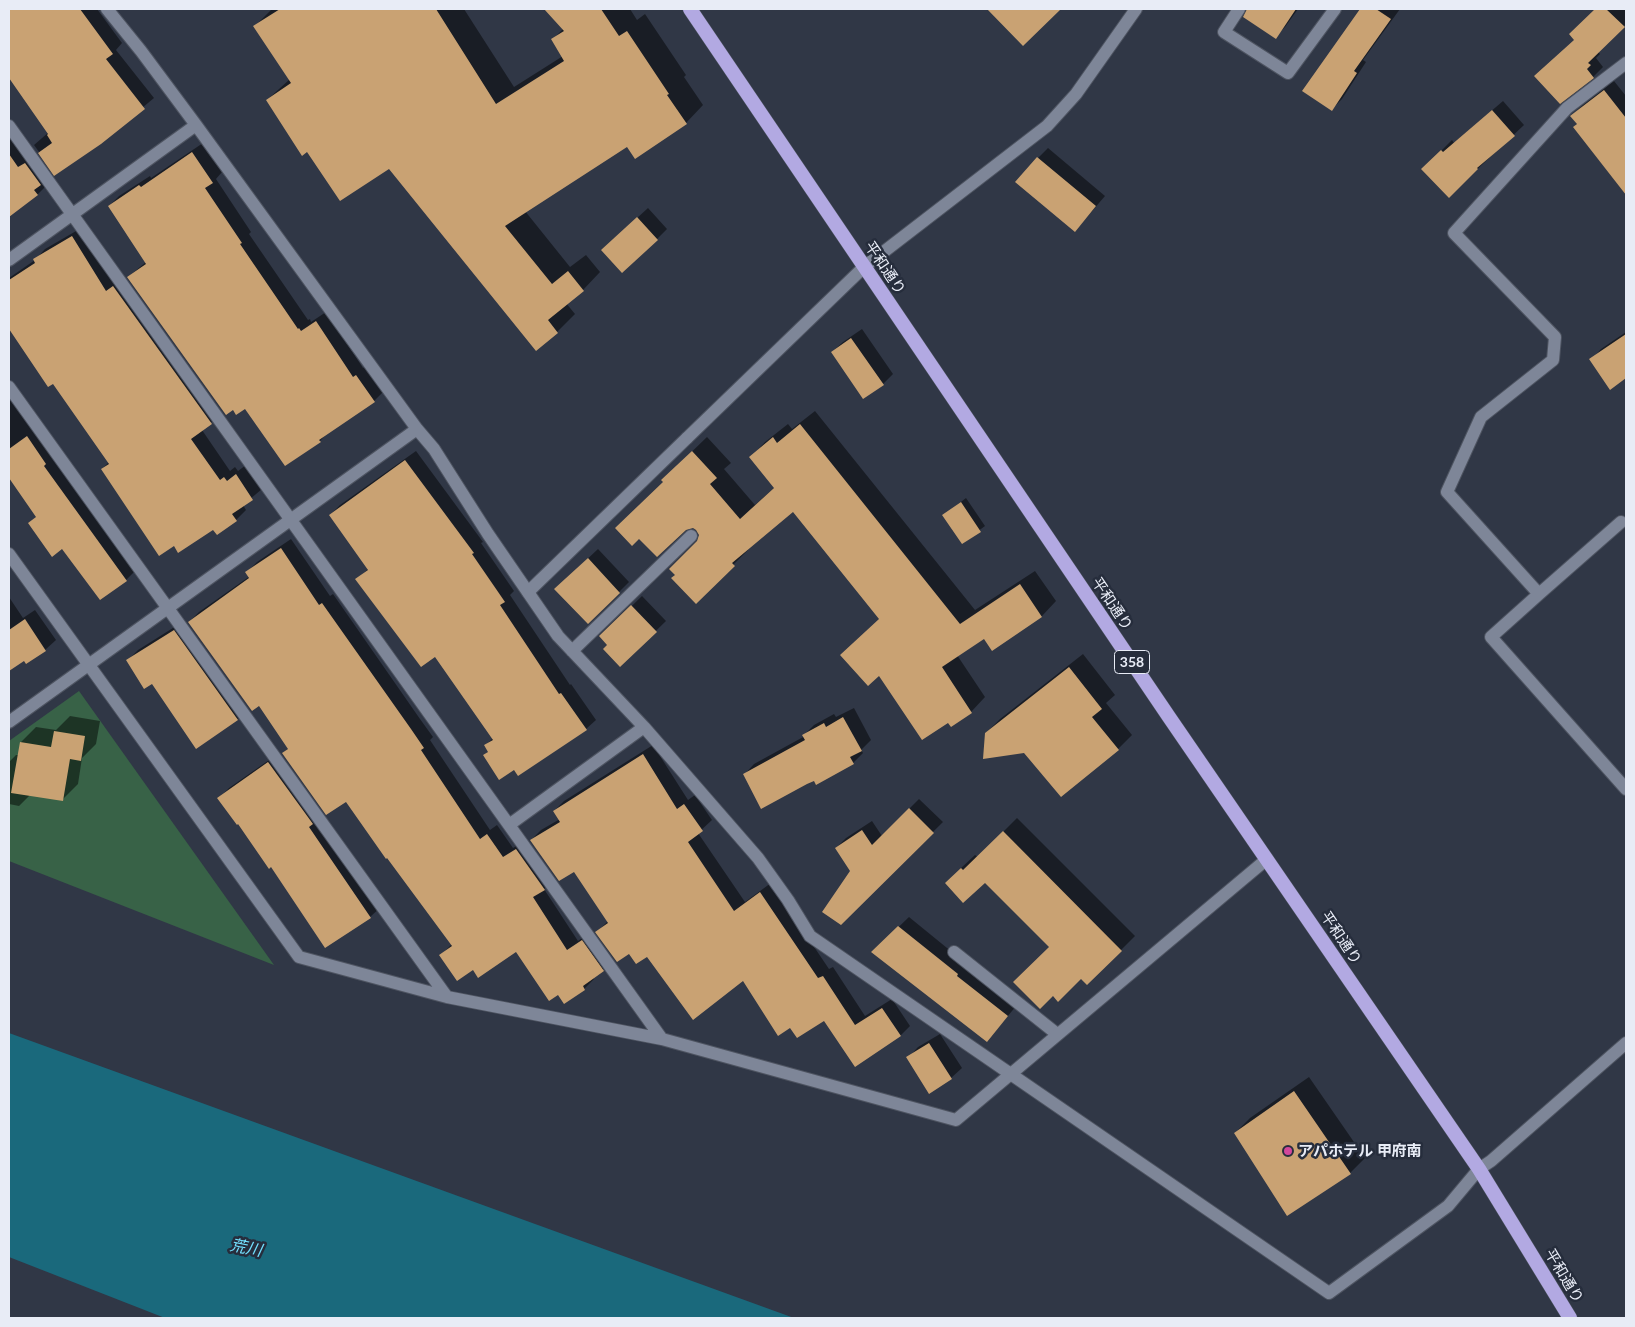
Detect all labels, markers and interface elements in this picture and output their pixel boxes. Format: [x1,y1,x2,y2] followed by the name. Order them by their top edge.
[861,238,909,298] street label: 平和通り
[1088,574,1136,634] street label: 平和通り
[1114,650,1150,674] road number: 358
[1317,908,1365,968] street label: 平和通り
[1298,1142,1422,1160] place label: アパホテル 甲府南
[1282,1145,1294,1157] marker: アパホテル 甲府南
[228,1236,264,1260] water label: 荒川
[1541,1246,1587,1306] street label: 平和通り

